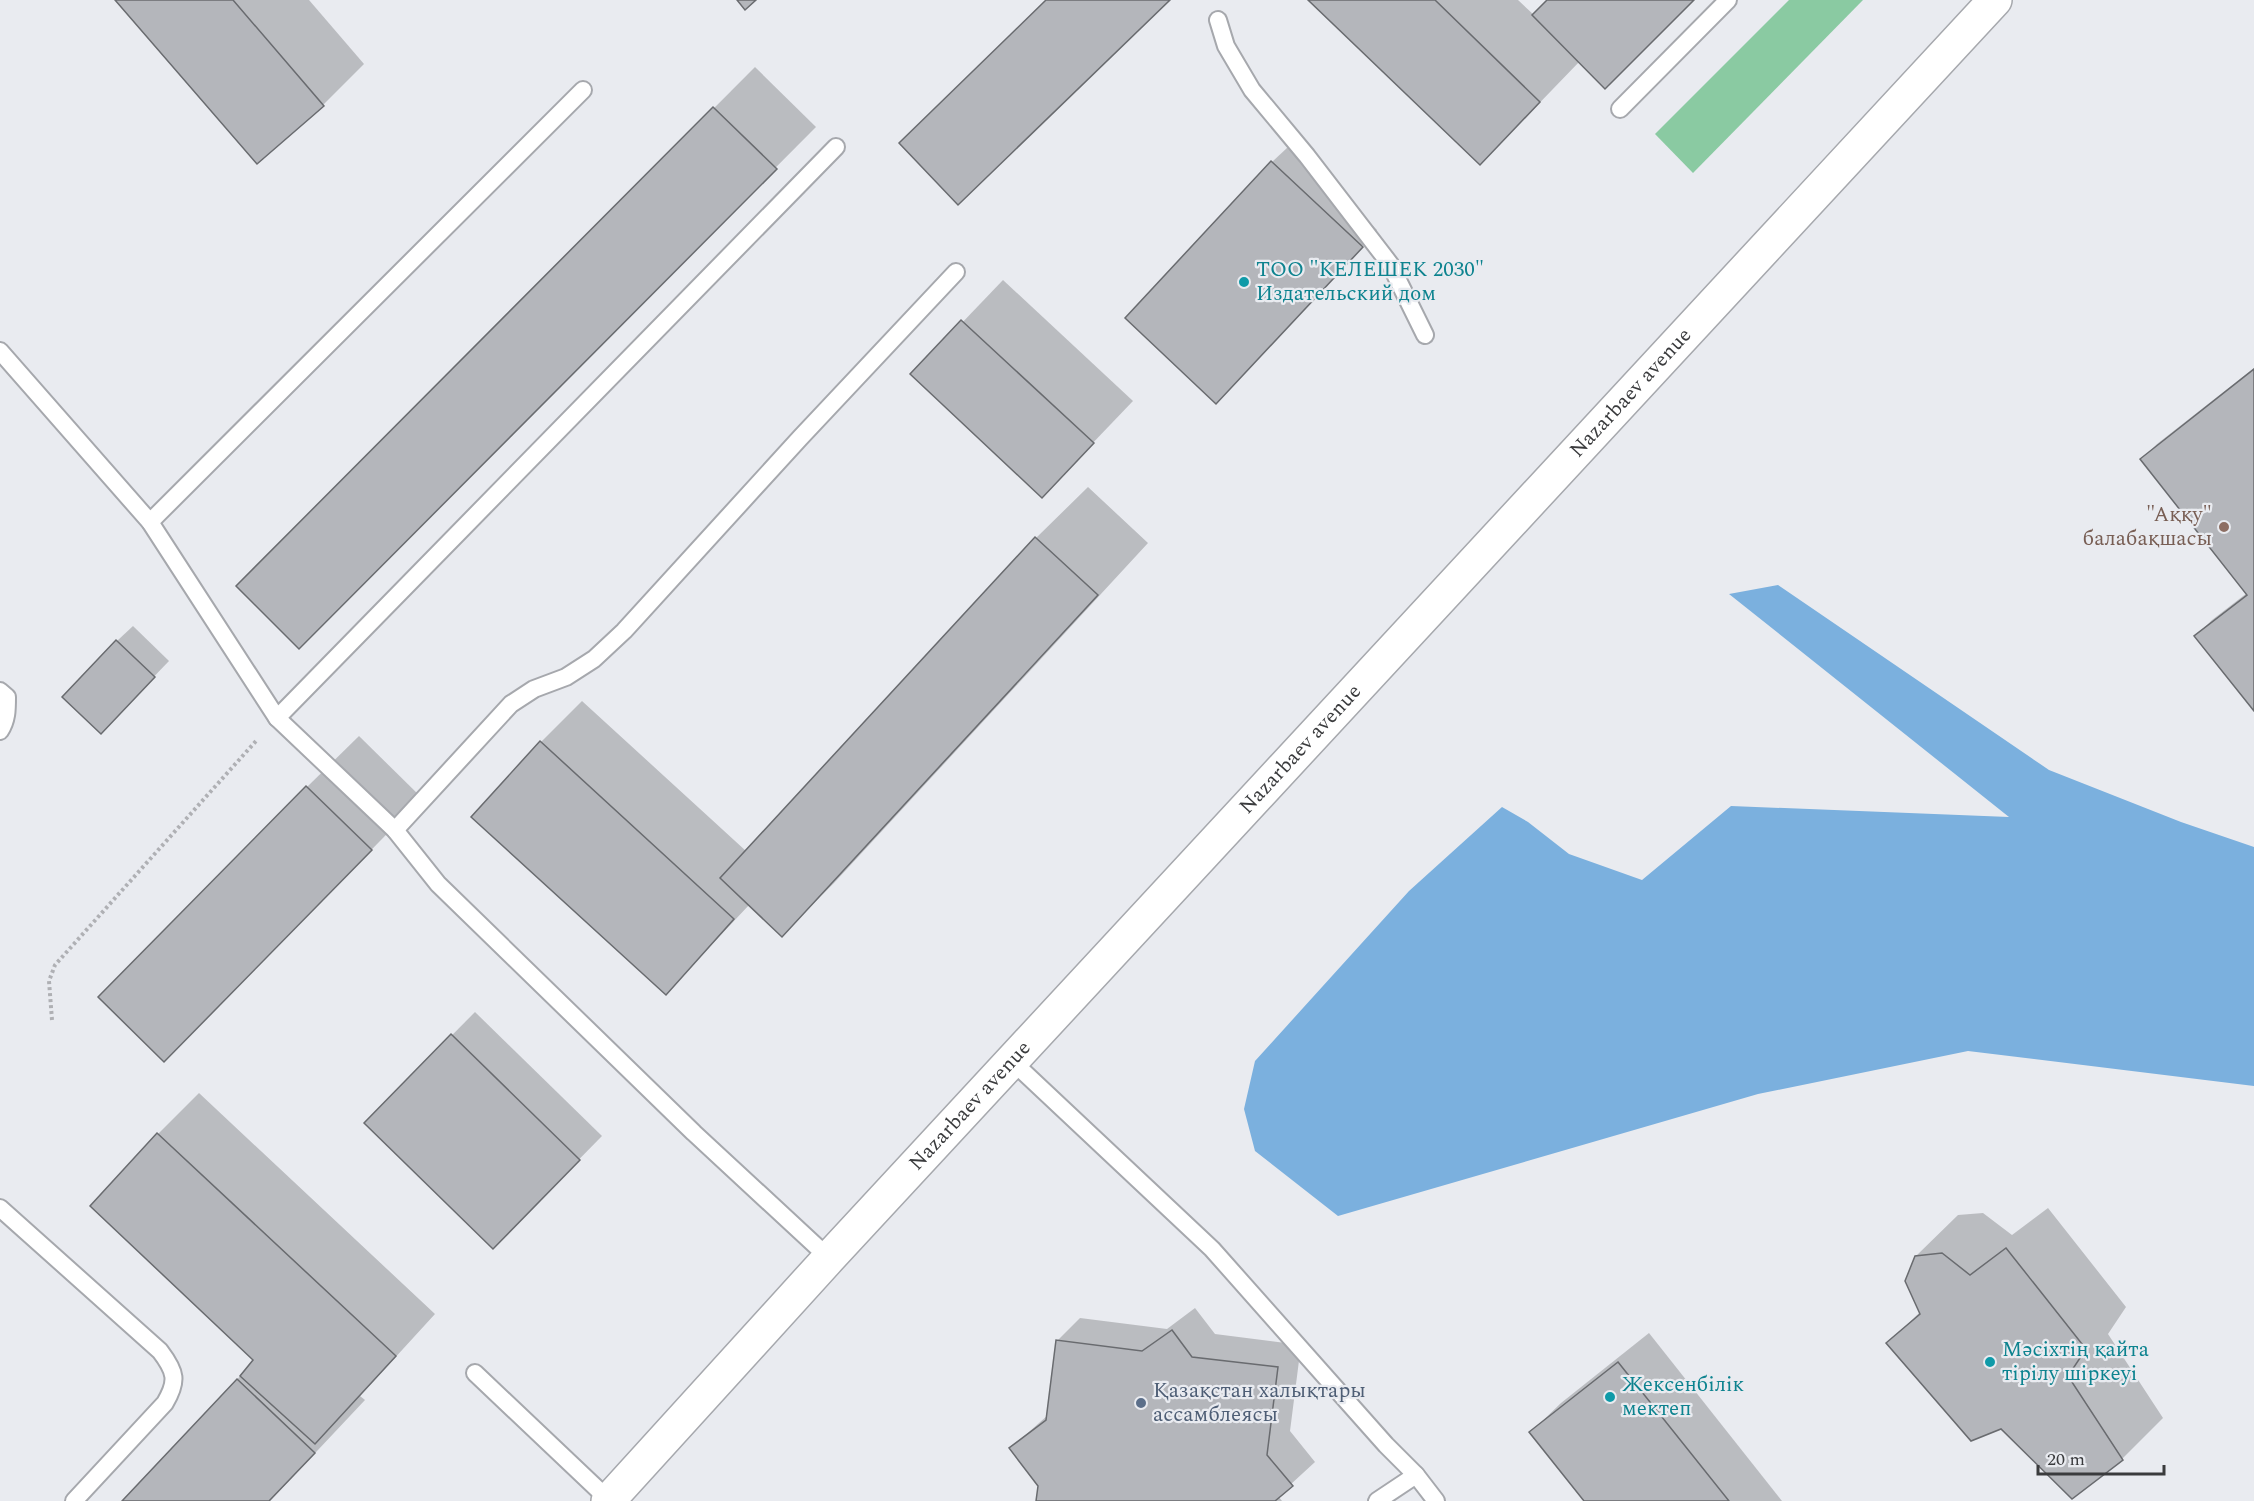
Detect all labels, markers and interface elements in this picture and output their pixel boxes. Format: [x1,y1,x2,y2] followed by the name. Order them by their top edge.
[1256,254,1484,310] place label: ТОО "КЕЛЕШЕК 2030" Издательский дом
[1237,275,1251,289] marker: ТОО "КЕЛЕШЕК 2030" Издательский дом
[1562,321,1700,465] street label: Nazarbaev avenue
[2083,499,2212,555] place label: "Аққу" балабақшасы
[2217,520,2231,534] marker: "Аққу" балабақшасы
[1232,677,1369,822] street label: Nazarbaev avenue
[901,1033,1039,1178] street label: Nazarbaev avenue
[2002,1334,2150,1390] place label: Мәсіхтің қайта тірілу шіркеуі
[1983,1355,1997,1369] marker: Мәсіхтің қайта тірілу шіркеуі
[1622,1369,1745,1425] place label: Жексенбілік мектеп
[1153,1375,1366,1431] place label: Қазақстан халықтары ассамблеясы
[1603,1390,1617,1404] marker: Жексенбілік мектеп
[1134,1396,1148,1410] marker: Қазақстан халықтары ассамблеясы
[2038,1438,2164,1476] scale bar
[2047,1446,2085,1473] text: 20 m

